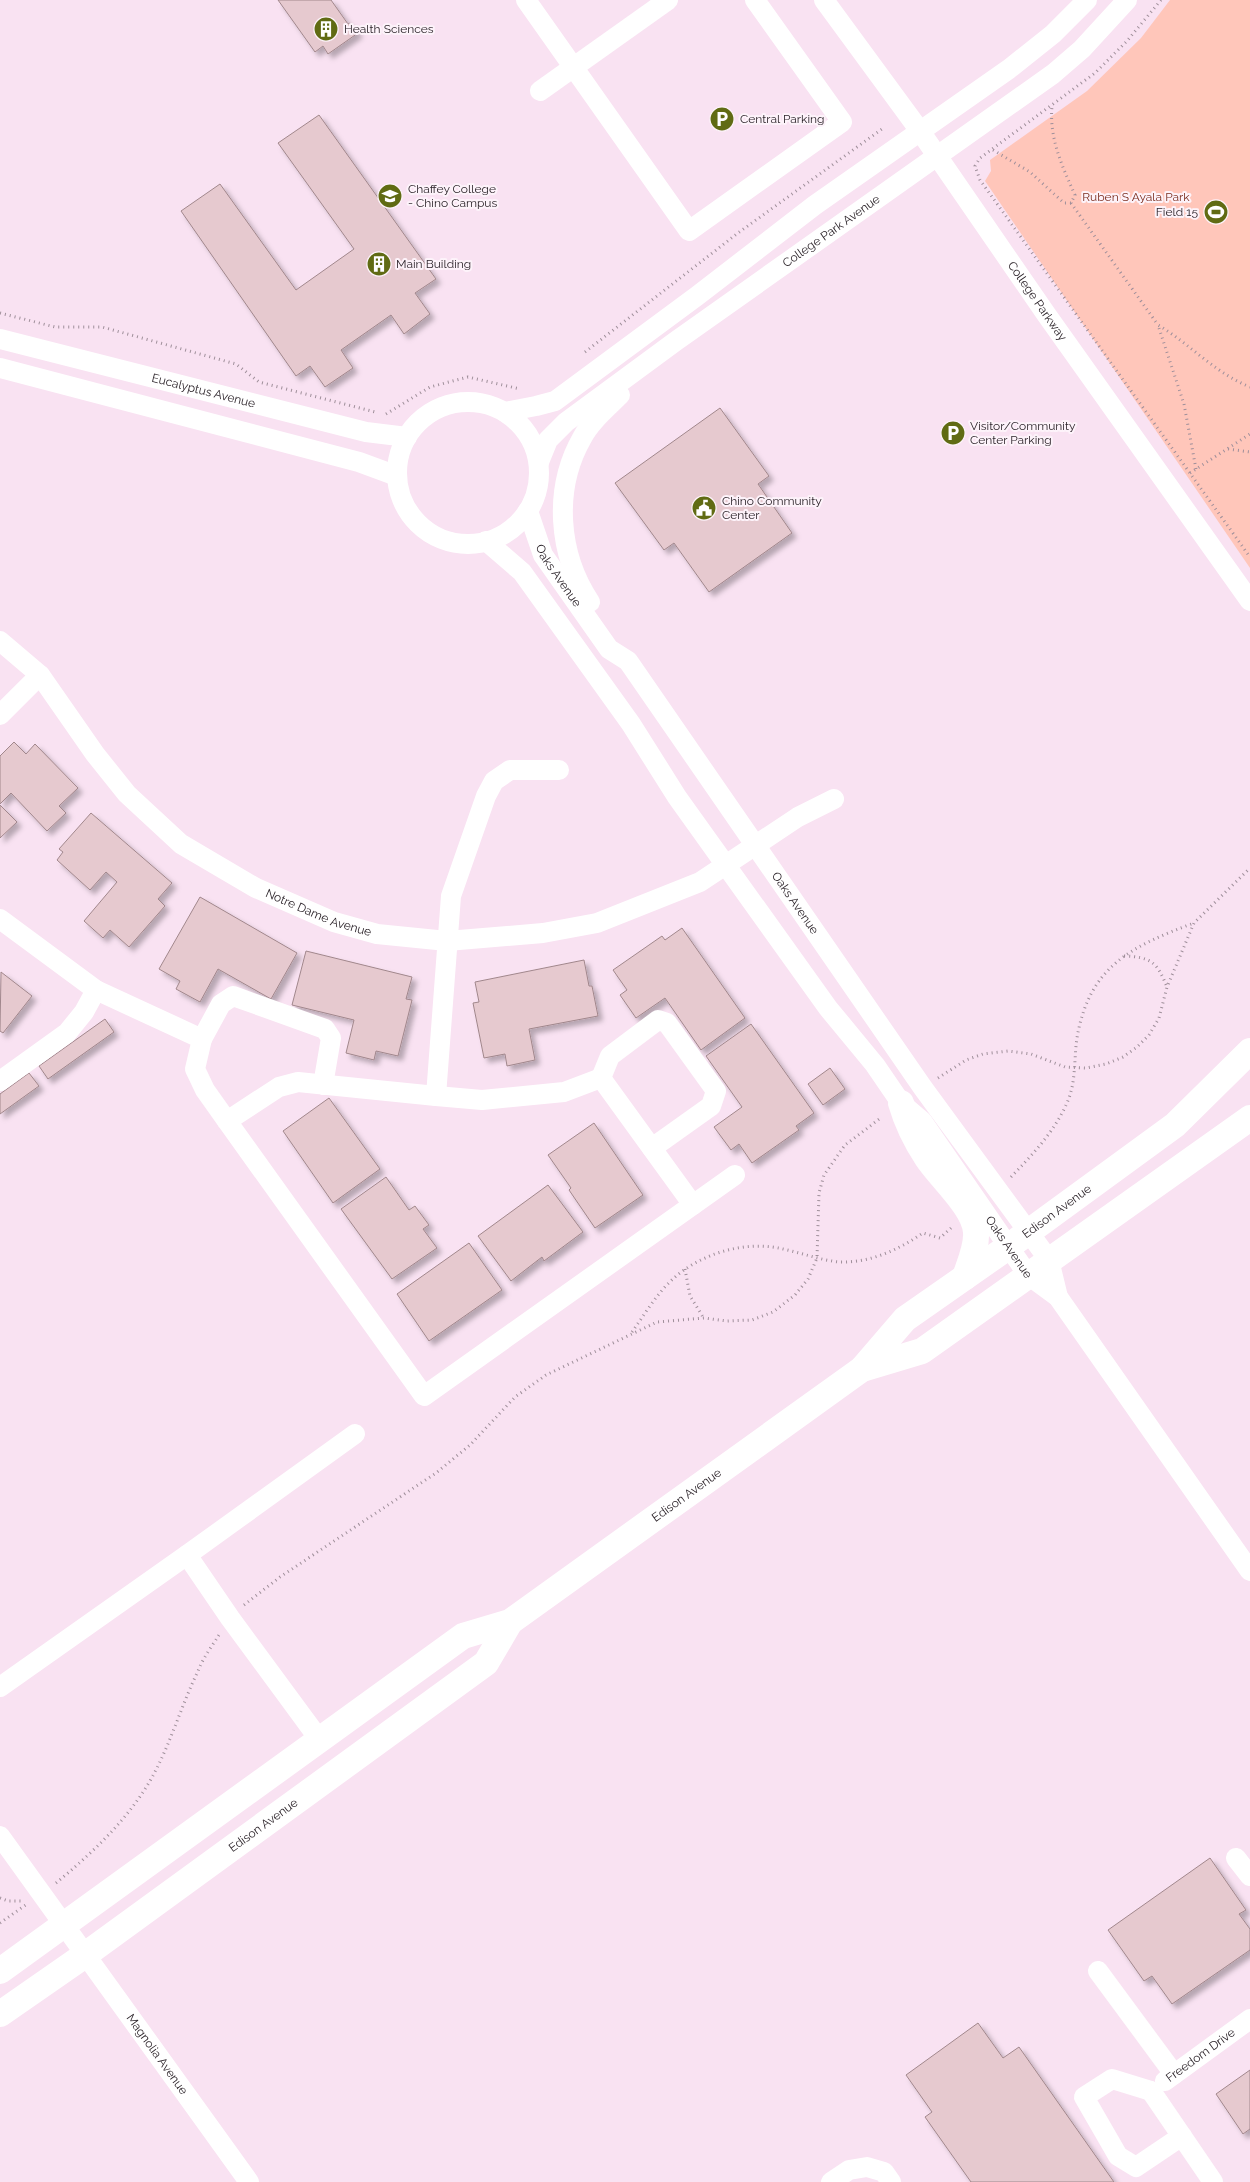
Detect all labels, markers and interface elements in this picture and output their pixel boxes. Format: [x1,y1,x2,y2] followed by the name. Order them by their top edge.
[313,16,339,42] building icon: Health Sciences
[344,22,434,36] place label: Health Sciences
[709,106,735,132] parking icon: Central Parking
[740,112,824,126] place label: Central Parking
[408,182,497,210] place label: Chaffey College - Chino Campus
[377,183,403,209] school or university icon: Chaffey College - Chino Campus
[1082,190,1190,204] park label: Ruben S Ayala Park
[780,192,883,270] street label: College Park Avenue
[1203,199,1229,225] sports icon: Field 15
[1156,205,1198,219] place label: Field 15
[366,251,392,277] building icon: Main Building
[396,257,471,271] place label: Main Building
[1005,259,1070,344] street label: College Parkway
[150,371,257,411] street label: Eucalyptus Avenue
[970,419,1076,447] place label: Visitor/Community Center Parking
[940,420,966,446] parking icon: Visitor/Community Center Parking
[722,494,822,522] place label: Chino Community Center
[691,495,717,521] public building icon: Chino Community Center
[533,543,584,610] street label: Oaks Avenue
[769,869,822,937] street label: Oaks Avenue
[264,886,373,939] street label: Notre Dame Avenue
[1020,1182,1094,1241] street label: Edison Avenue
[982,1213,1035,1281] street label: Oaks Avenue
[649,1465,724,1525] street label: Edison Avenue
[226,1795,301,1855] street label: Edison Avenue
[123,2011,191,2097] street label: Magnolia Avenue
[1163,2025,1238,2085] street label: Freedom Drive

